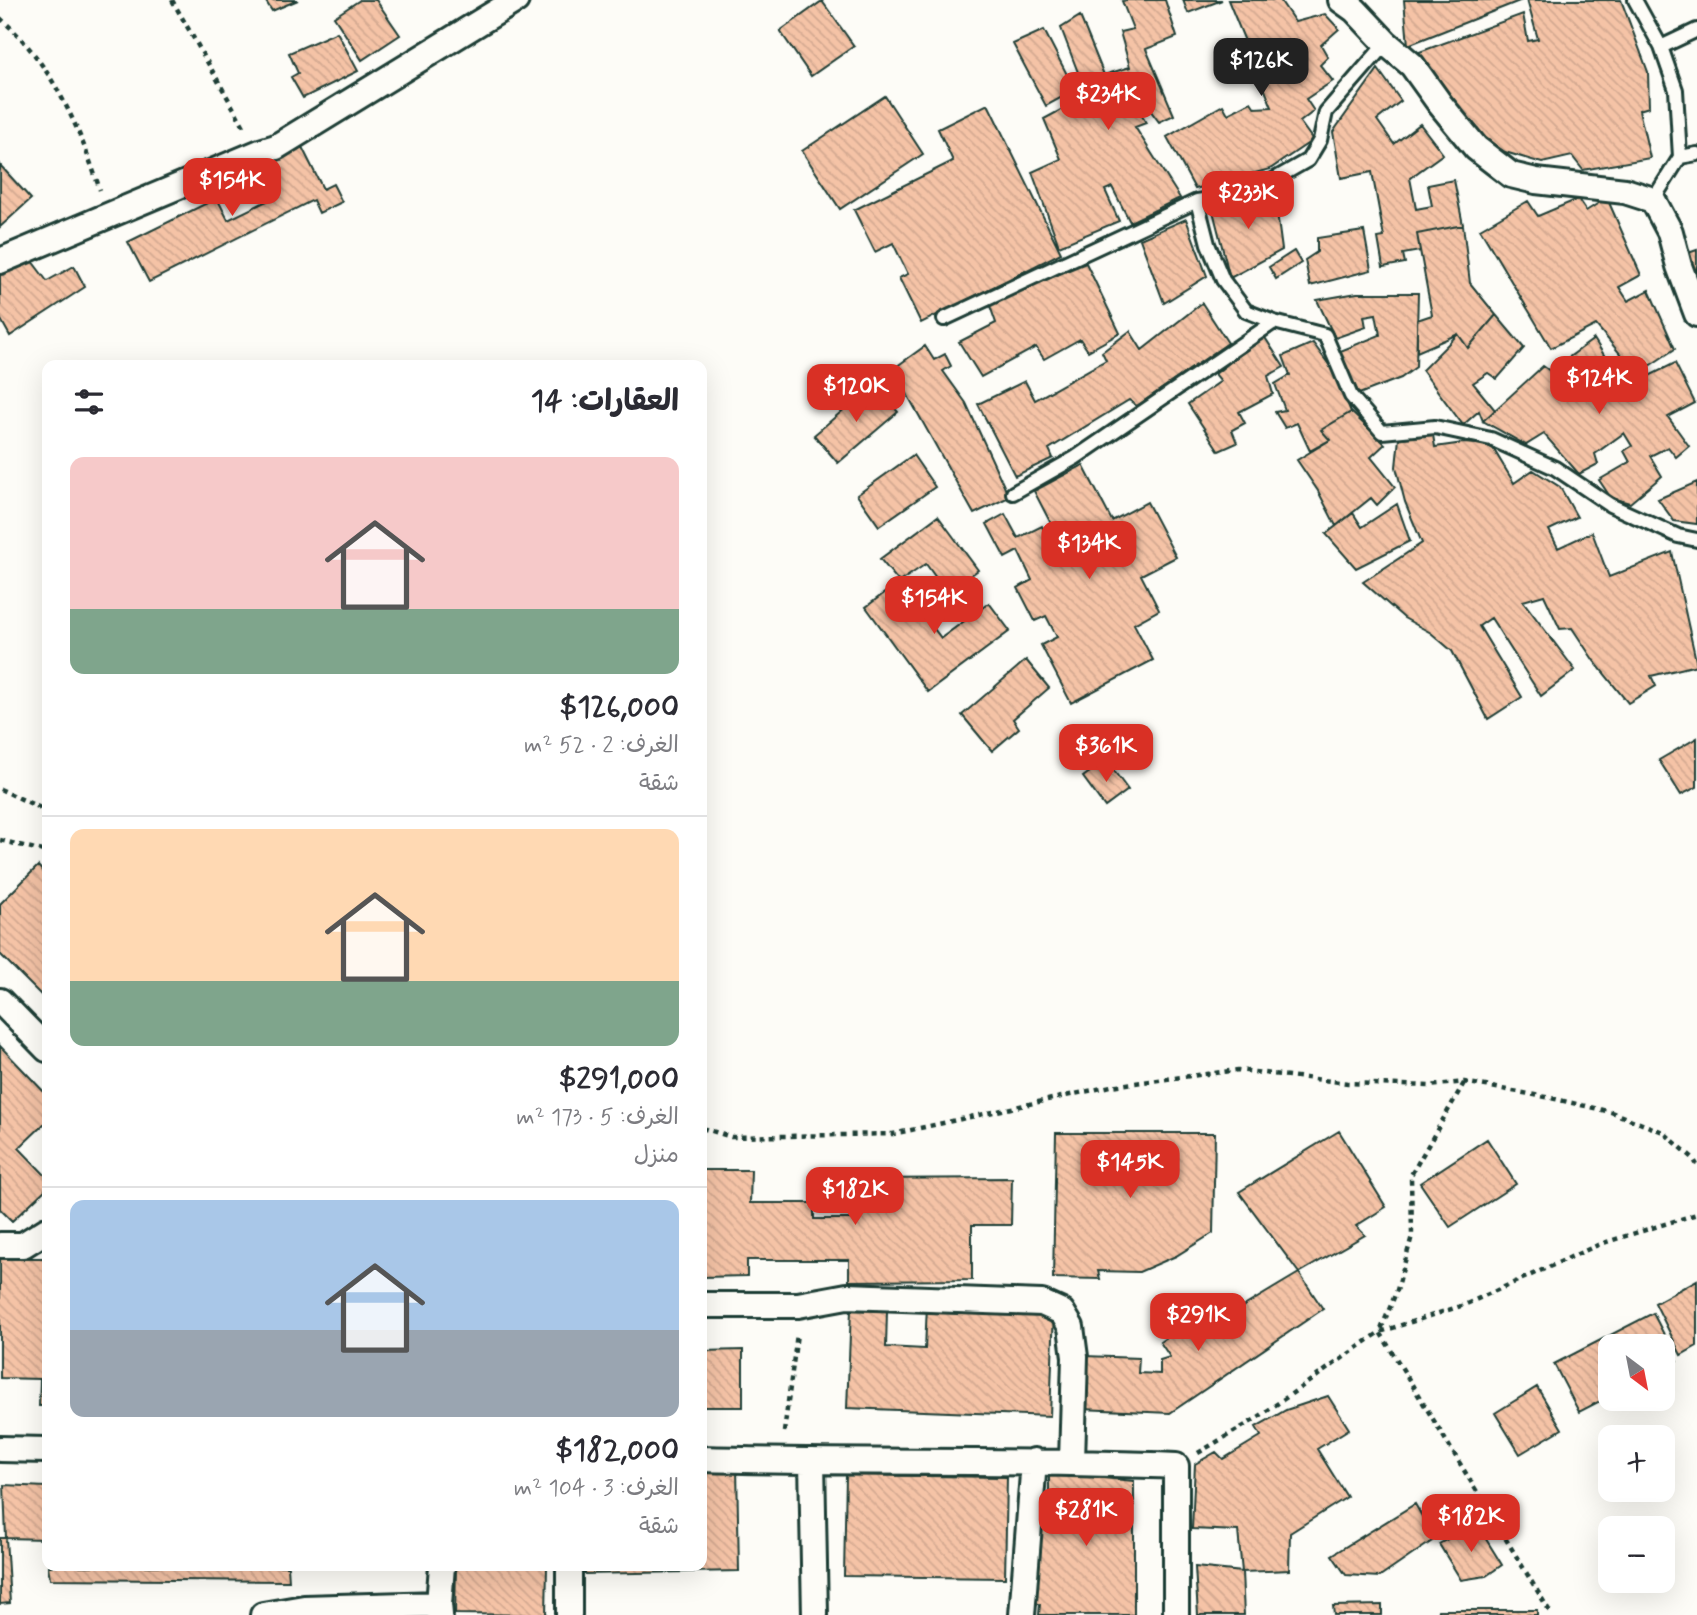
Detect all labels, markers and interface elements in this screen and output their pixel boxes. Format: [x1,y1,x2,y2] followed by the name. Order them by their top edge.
[1212,38,1310,98] pin: $126K
[1229,46,1293,76] text: $126K
[1059,72,1157,132] pin: $234K
[1076,80,1140,110] text: $234K
[183,158,281,218] pin: $154K
[199,166,265,196] text: $154K
[1199,172,1297,231] pin: $233K
[1218,179,1278,209] text: $233K
[1550,356,1648,416] pin: $124K
[807,364,905,424] pin: $120K
[1566,364,1632,394] text: $124K
[823,372,889,402] text: $120K
[531,382,679,421] text: العقارات: 14
[70,383,108,421] icon: filters
[312,502,438,628] icon: home
[1040,522,1138,581] pin: $134K
[1057,529,1121,559] text: $134K
[885,576,983,636] pin: $154K
[901,584,967,614] text: $154K
[560,688,679,727] text: $126,000
[1057,724,1155,784] pin: $361K
[524,731,679,761] text: الغرف: 2 · 52 m²
[1075,732,1137,762] text: $361K
[639,769,679,799] text: شقة
[312,874,438,1000] icon: home
[559,1060,679,1099] text: $291,000
[516,1103,679,1133] text: الغرف: 5 · 173 m²
[1081,1140,1179,1200] pin: $145K
[634,1141,679,1171] text: منزل
[1097,1148,1163,1178] text: $145K
[806,1168,904,1227] pin: $182K
[822,1175,888,1205] text: $182K
[312,1245,438,1371] icon: home
[1149,1294,1247,1353] pin: $291K
[1166,1301,1230,1331] text: $291K
[1598,1334,1675,1410] north arrow
[1598,1334,1675,1593] map controls
[1598,1425,1675,1502] button: +
[555,1431,679,1470] text: $182,000
[514,1474,679,1504] text: الغرف: 3 · 104 m²
[1037,1488,1135,1548] pin: $281K
[1422,1494,1520,1554] pin: $182K
[1055,1496,1117,1526] text: $281K
[1438,1502,1504,1532] text: $182K
[639,1512,679,1542] text: شقة
[1598,1516,1675,1593] button: −

